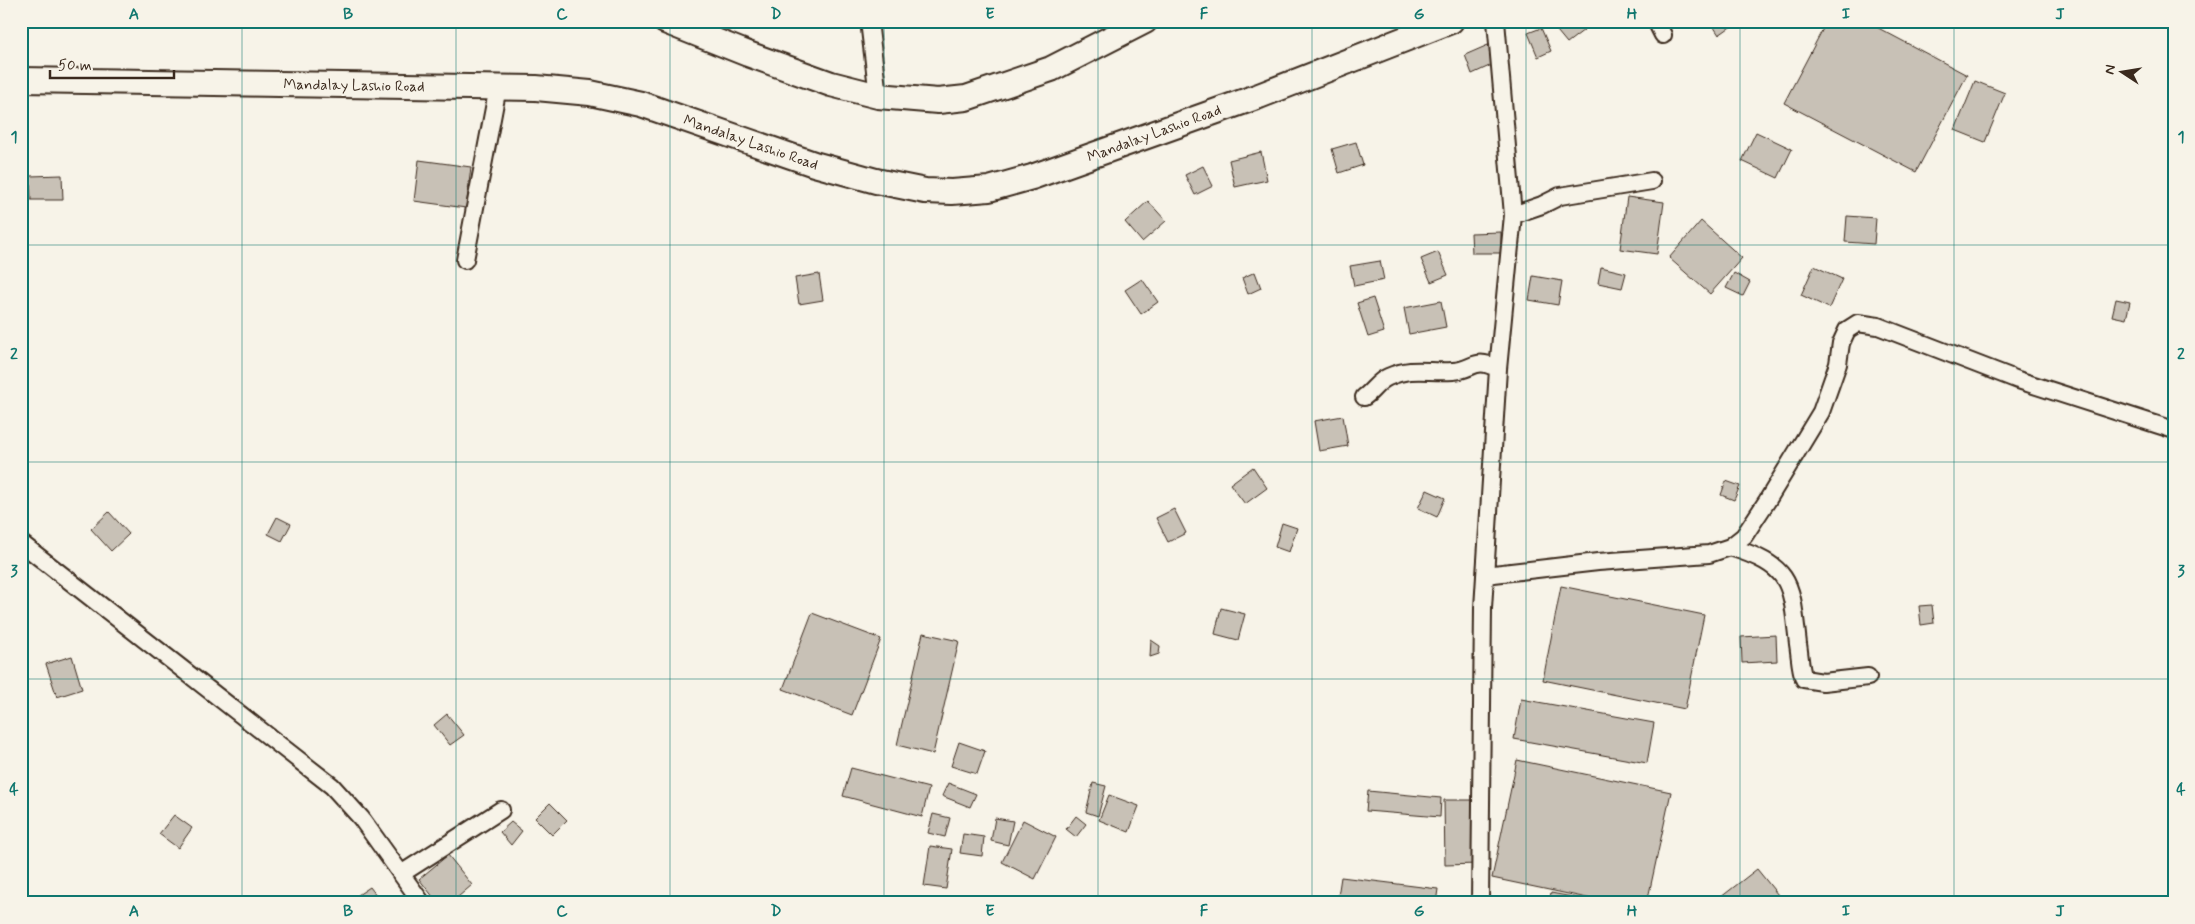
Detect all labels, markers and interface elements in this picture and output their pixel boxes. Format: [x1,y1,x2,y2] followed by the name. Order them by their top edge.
[129,4,139,25] text: A
[343,4,353,25] text: B
[556,4,568,25] text: C
[770,4,782,25] text: D
[985,4,995,25] text: E
[1200,4,1209,25] text: F
[1414,4,1425,25] text: G
[1627,4,1638,25] text: H
[1842,4,1851,25] text: I
[2055,4,2065,25] text: J
[50,48,174,80] scale bar
[2098,48,2148,98] north arrow
[58,56,92,76] text: 50 m
[2100,63,2120,76] text: N
[283,75,425,97] street label: Mandalay Lashio Road
[1084,100,1224,168] street label: Mandalay Lashio Road
[681,110,821,175] street label: Mandalay Lashio Road
[10,127,18,148] text: 1
[2177,127,2185,148] text: 1
[10,344,18,365] text: 2
[2177,344,2185,365] text: 2
[10,561,18,582] text: 3
[2177,561,2185,582] text: 3
[9,779,19,800] text: 4
[2176,779,2186,800] text: 4
[129,901,139,922] text: A
[343,901,353,922] text: B
[556,901,568,922] text: C
[770,901,782,922] text: D
[985,901,995,922] text: E
[1200,901,1209,922] text: F
[1414,901,1425,922] text: G
[1627,901,1638,922] text: H
[1842,901,1851,922] text: I
[2055,901,2065,922] text: J

